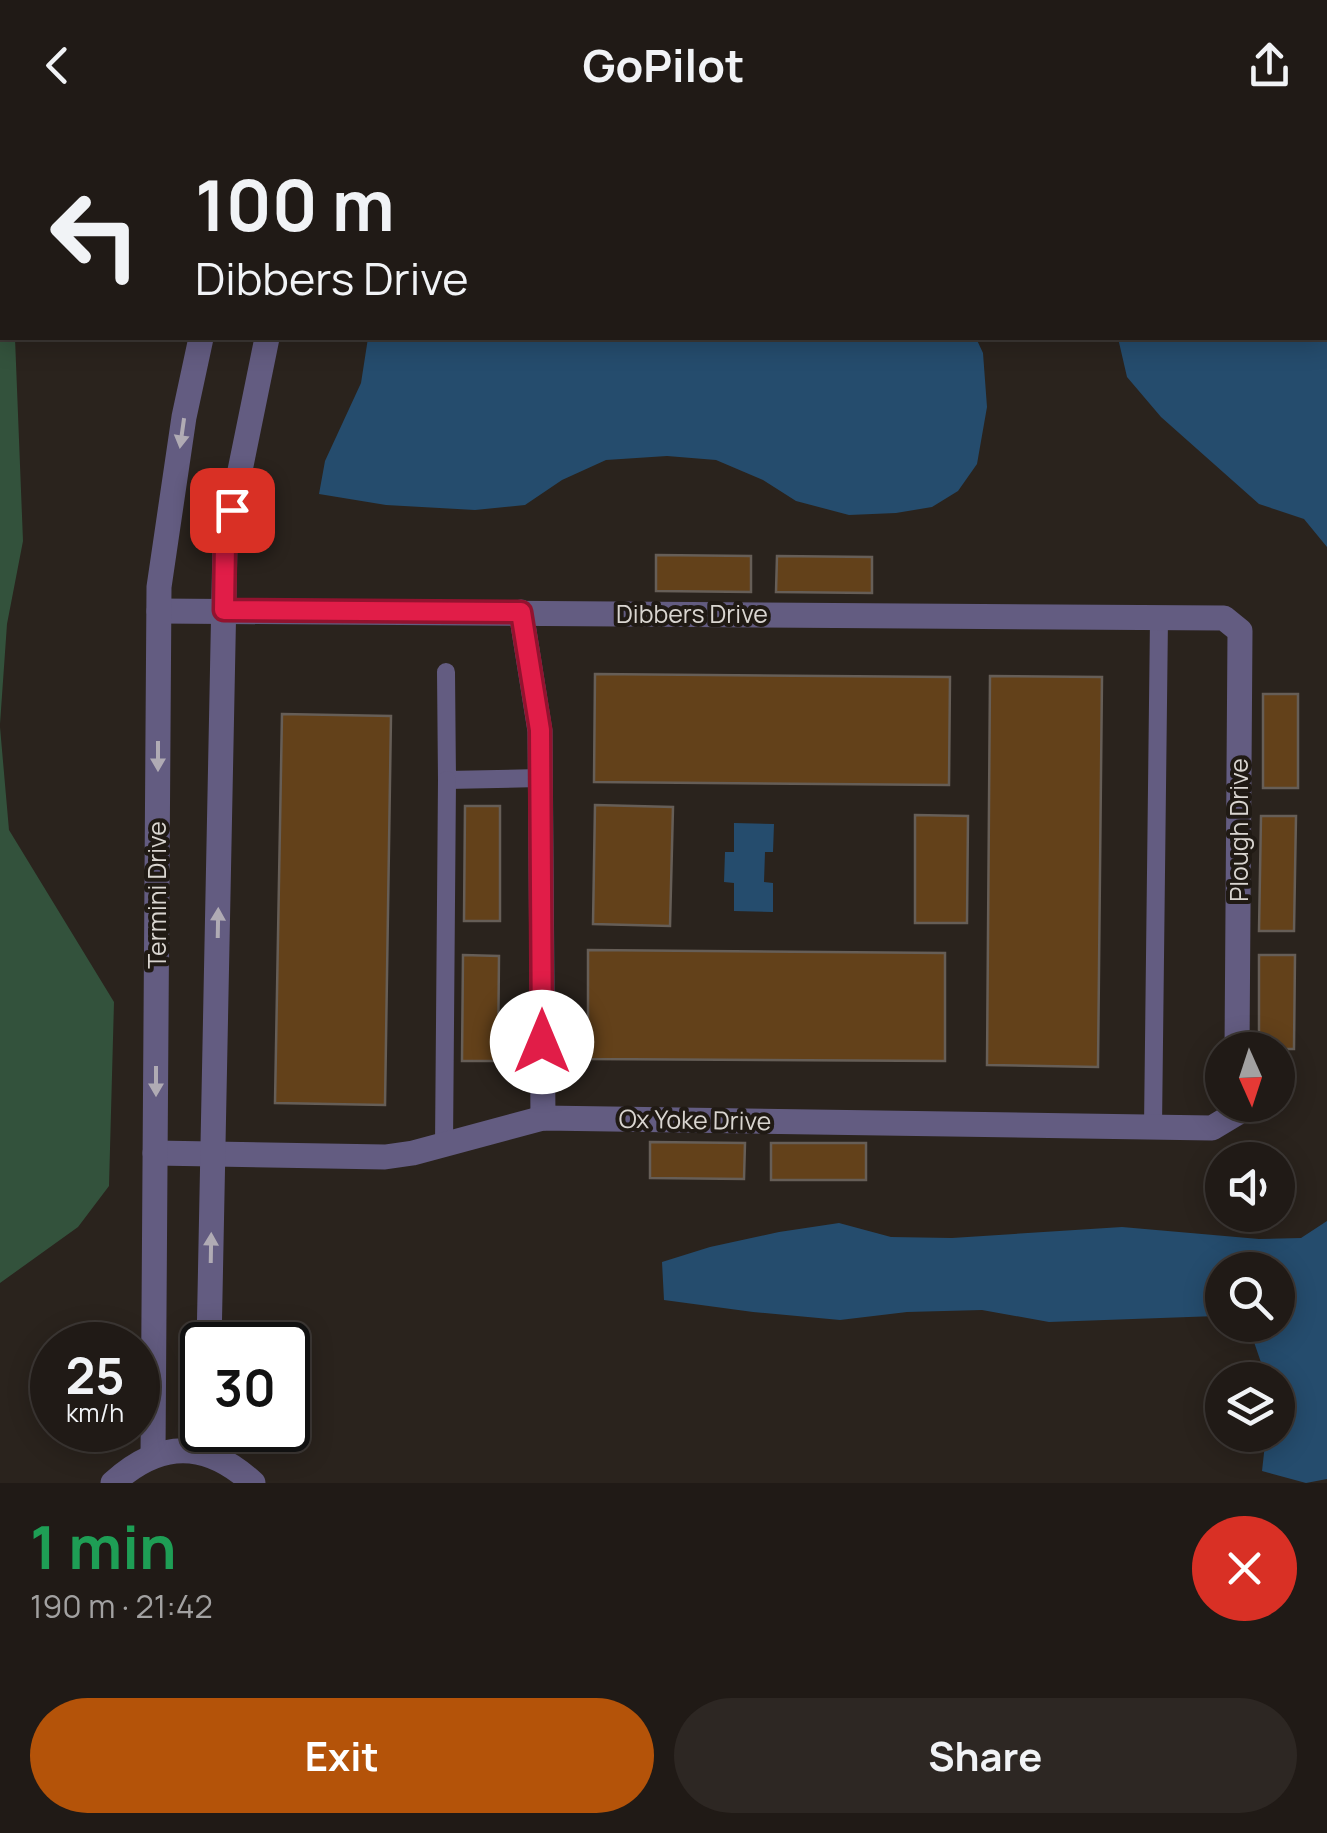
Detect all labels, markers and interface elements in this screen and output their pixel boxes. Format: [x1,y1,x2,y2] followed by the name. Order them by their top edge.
[582,34,745,96] text: GoPilot
[30,38,85,93] icon: back
[1242,38,1297,93] icon: share
[195,156,395,252] text: 100 m
[30,170,160,300] icon: left
[195,247,468,309] text: Dibbers Drive
[174,418,189,449] one-way arrow
[190,468,275,553] pin
[205,483,260,538] icon: arrive
[616,596,768,631] street label: Dibbers Drive
[150,741,166,773] one-way arrow
[1221,758,1256,902] street label: Plough Drive
[139,821,174,969] street label: Termini Drive
[210,906,226,938] one-way arrow
[490,990,594,1094] position arrow
[1205,1032,1295,1122] north arrow
[1205,1032,1295,1452] map controls
[147,1066,163,1098] one-way arrow
[618,1101,772,1138] street label: Ox Yoke Drive
[1205,1142,1295,1232] button: sound
[203,1231,219,1263] one-way arrow
[1205,1252,1295,1342] button: search
[180,1322,310,1452] speed limit sign: 30
[65,1341,125,1409] text: 25
[1205,1362,1295,1452] button: layers
[66,1395,124,1430] text: km/h
[30,1505,177,1587] text: 1 min
[1192,1516,1297,1621] button: close
[30,1584,213,1628] text: 190 m · 21:42
[30,1698,654,1813] button: Exit
[674,1698,1297,1813] button: Share

